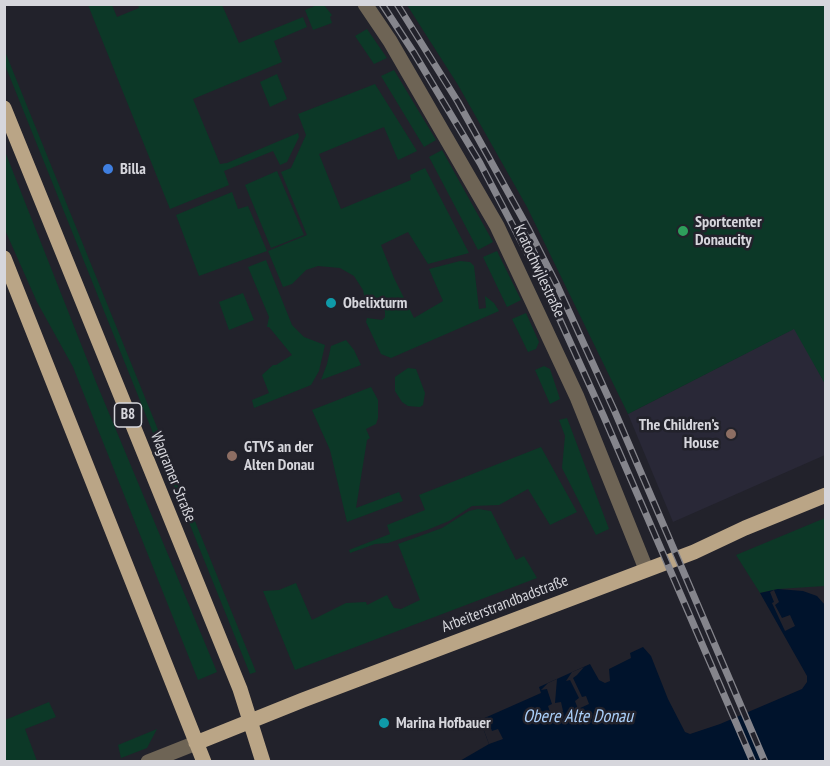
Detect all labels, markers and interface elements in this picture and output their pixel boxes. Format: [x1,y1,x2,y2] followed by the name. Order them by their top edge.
[120,159,146,179] place label: Billa
[101,162,115,176] marker: Billa
[695,212,762,250] place label: Sportcenter Donaucity
[509,221,569,321] street label: Kratochwjlestraße
[676,224,690,238] marker: Sportcenter Donaucity
[343,293,407,313] place label: Obelixturm
[324,296,338,310] marker: Obelixturm
[114,403,142,427] road number: B8
[639,415,719,453] place label: The Children’s House
[724,427,738,441] marker: The Children’s House
[146,429,200,525] street label: Wagramer Straße
[244,437,314,475] place label: GTVS an der Alten Donau
[225,449,239,463] marker: GTVS an der Alten Donau
[439,571,571,637] street label: Arbeiterstrandbadstraße
[523,706,633,728] water label: Obere Alte Donau
[396,713,491,733] place label: Marina Hofbauer
[377,716,391,730] marker: Marina Hofbauer

